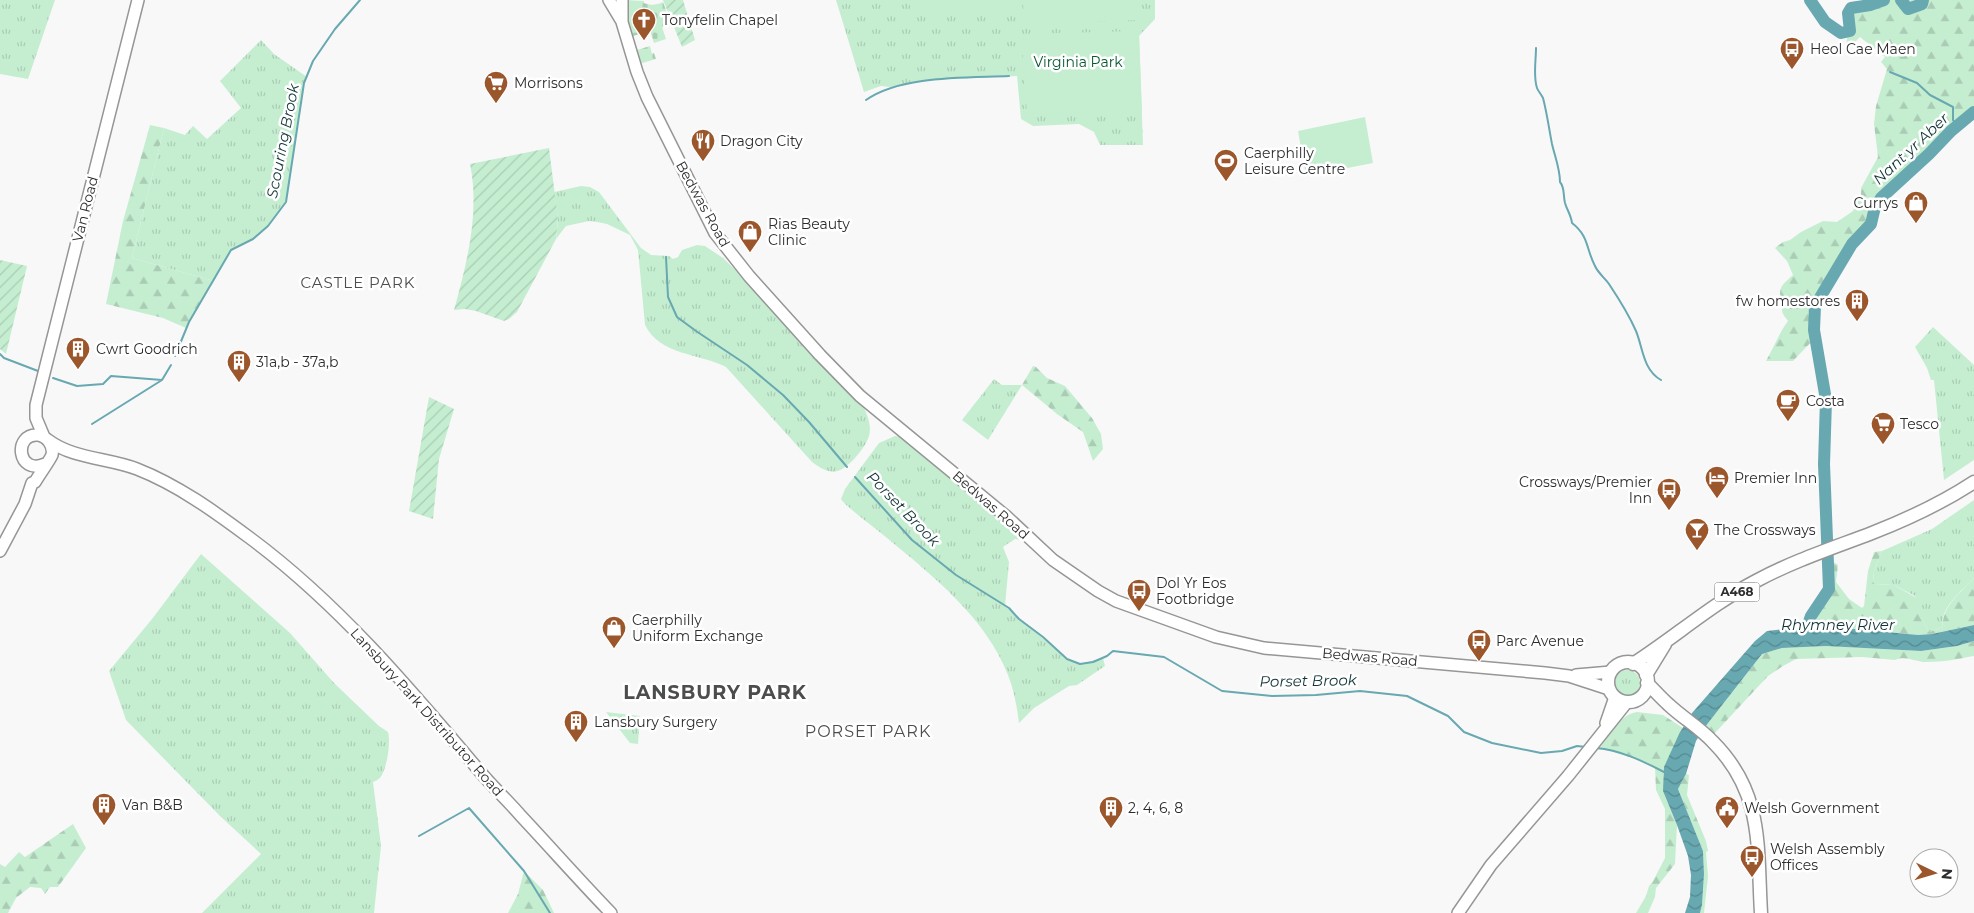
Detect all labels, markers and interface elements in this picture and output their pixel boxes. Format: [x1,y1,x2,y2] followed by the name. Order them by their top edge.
[631,7,657,41] church icon: Tonyfelin Chapel
[662,11,778,29] place label: Tonyfelin Chapel
[1779,36,1805,70] bus stop icon: Heol Cae Maen
[1810,40,1916,58] place label: Heol Cae Maen
[1033,53,1123,71] park label: Virginia Park
[483,70,509,104] supermarket icon: Morrisons
[514,74,583,92] place label: Morrisons
[262,81,303,200] water label: Scouring Brook
[1869,108,1953,189] water label: Nant yr Aber
[690,128,716,162] restaurant icon: Dragon City
[720,132,803,150] place label: Dragon City
[1244,144,1345,178] place label: Caerphilly Leisure Centre
[1213,148,1239,182] sports icon: Caerphilly Leisure Centre
[672,158,734,250] street label: Bedwas Road
[68,174,102,244] street label: Van Road
[1903,190,1929,224] shop icon: Currys
[1854,194,1898,212] place label: Currys
[768,215,850,249] place label: Rias Beauty Clinic
[737,219,763,253] shop icon: Rias Beauty Clinic
[301,273,415,292] district label: CASTLE PARK
[1844,288,1870,322] building icon: fw homestores
[1736,292,1840,310] place label: fw homestores
[65,336,91,370] building icon: Cwrt Goodrich
[96,340,198,358] place label: Cwrt Goodrich
[226,349,252,383] building icon: 31a,b - 37a,b
[256,353,339,371] place label: 31a,b - 37a,b
[1775,388,1801,422] cafe icon: Costa
[1806,392,1845,410] place label: Costa
[1870,411,1896,445] supermarket icon: Tesco
[1900,415,1939,433] place label: Tesco
[1704,465,1730,499] hotel icon: Premier Inn
[863,467,945,551] water label: Porset Brook
[949,467,1033,543] street label: Bedwas Road
[1734,469,1817,487] place label: Premier Inn
[1519,473,1652,507] place label: Crossways/Premier Inn
[1656,477,1682,511] bus stop icon: Crossways/Premier Inn
[1684,517,1710,551] bar icon: The Crossways
[1714,521,1816,539] place label: The Crossways
[1156,574,1234,608] place label: Dol Yr Eos Footbridge
[1126,578,1152,612] bus stop icon: Dol Yr Eos Footbridge
[1714,582,1760,602] road number: A468
[632,611,763,645] place label: Caerphilly Uniform Exchange
[601,615,627,649] shop icon: Caerphilly Uniform Exchange
[1781,615,1896,634] water label: Rhymney River
[347,624,507,800] street label: Lansbury Park Distributor Road
[1466,628,1492,662] bus stop icon: Parc Avenue
[1496,632,1584,650] place label: Parc Avenue
[1321,644,1419,670] street label: Bedwas Road
[1259,670,1358,691] water label: Porset Brook
[623,681,807,704] district label: LANSBURY PARK
[563,709,589,743] building icon: Lansbury Surgery
[594,713,718,731] place label: Lansbury Surgery
[805,722,931,741] district label: PORSET PARK
[91,792,117,826] building icon: Van B&B
[1098,795,1124,829] building icon: 2, 4, 6, 8
[1714,795,1740,829] public building icon: Welsh Government
[122,796,183,814] place label: Van B&B
[1128,799,1183,817] place label: 2, 4, 6, 8
[1744,799,1880,817] place label: Welsh Government
[1770,840,1885,874] place label: Welsh Assembly Offices
[1739,844,1765,878] bus stop icon: Welsh Assembly Offices
[1909,848,1959,898] north arrow
[1937,868,1956,881] text: N

